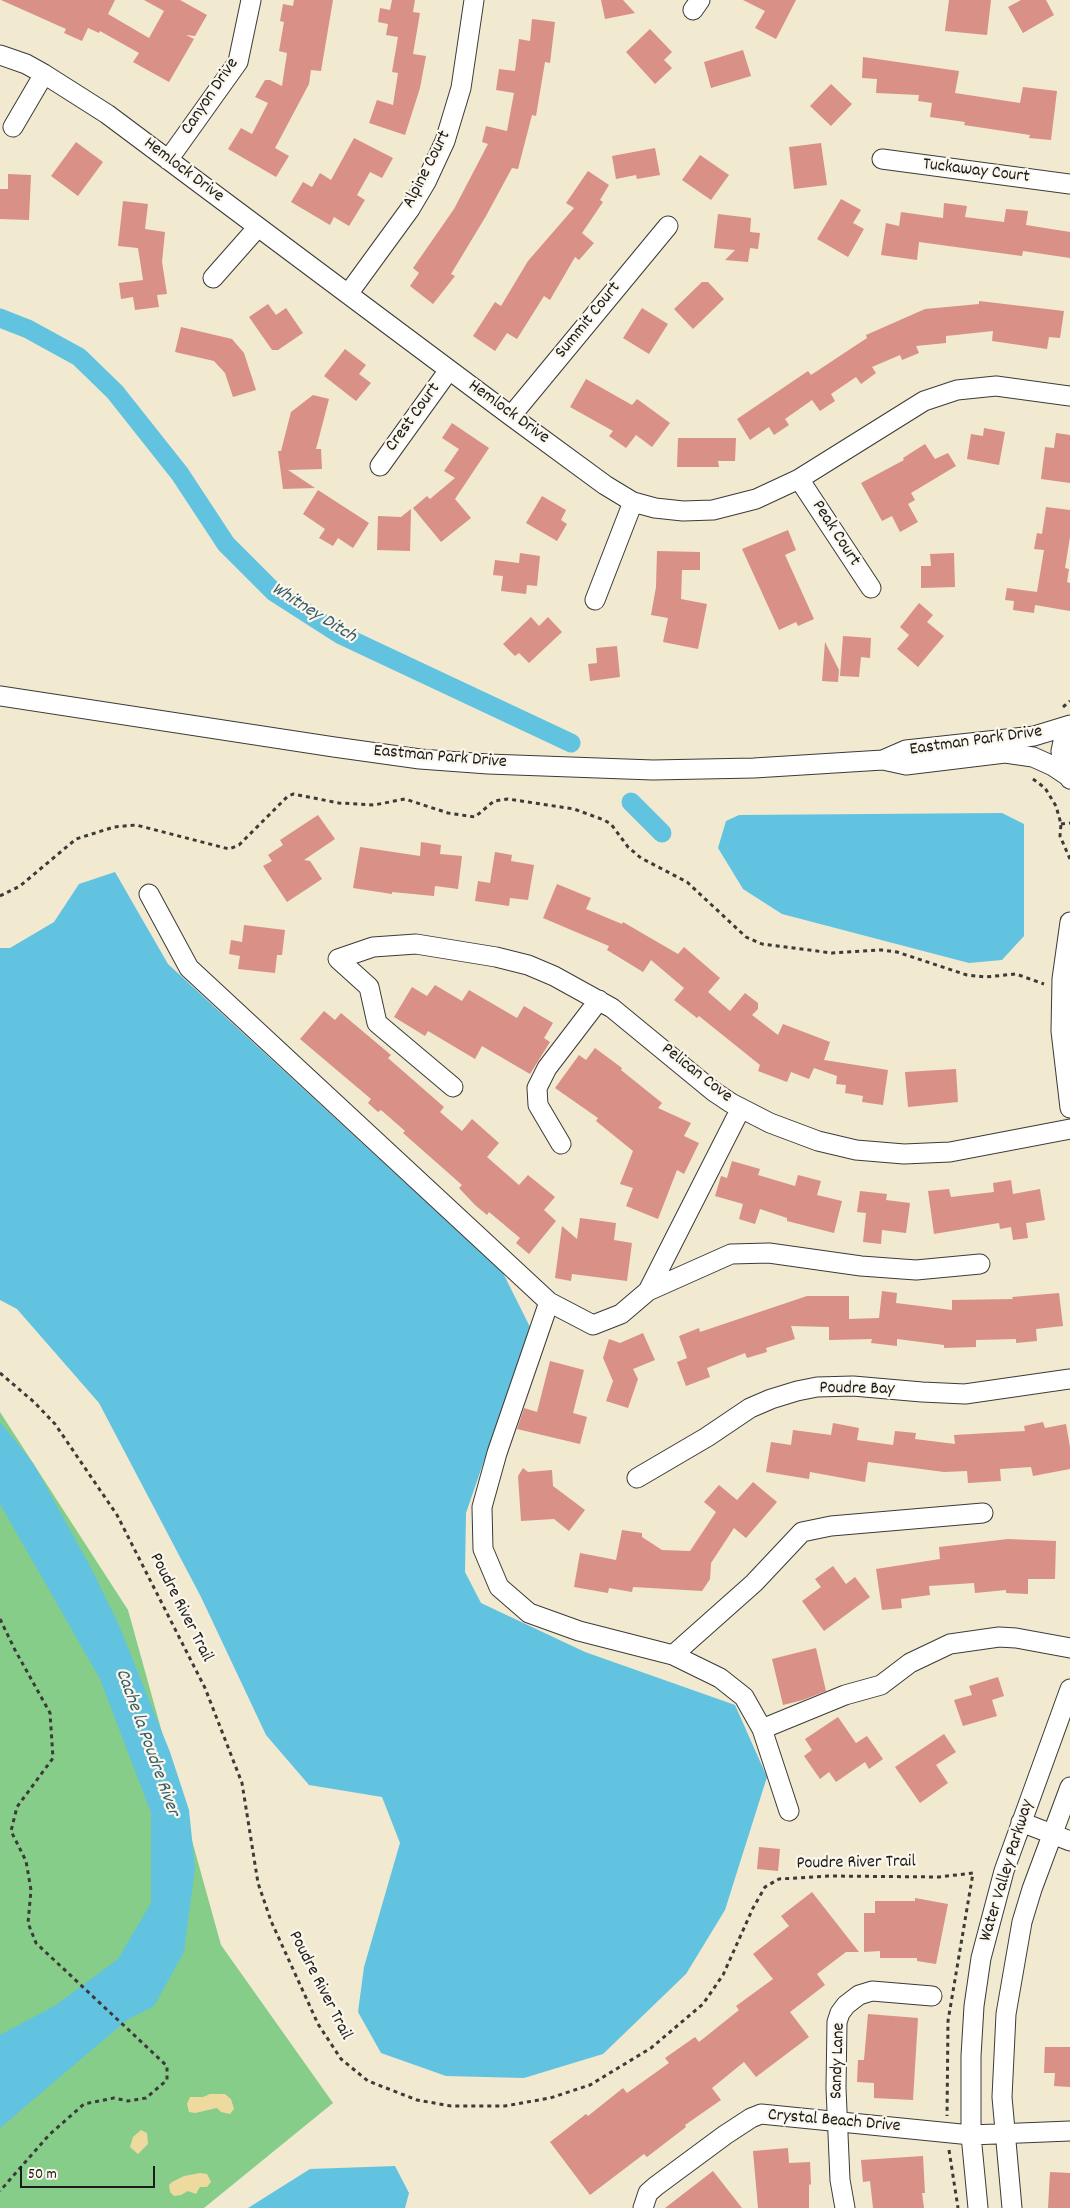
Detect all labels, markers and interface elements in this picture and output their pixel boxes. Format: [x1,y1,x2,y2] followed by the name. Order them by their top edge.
[177,54,245,140] street label: Canyon Drive
[399,128,457,212] street label: Alpine Court
[138,134,228,208] street label: Hemlock Drive
[921,155,1031,189] street label: Tuckaway Court
[552,278,626,364] street label: Summit Court
[463,376,553,450] street label: Hemlock Drive
[382,379,446,457] street label: Crest Court
[806,497,864,571] street label: Peak Court
[266,579,360,649] water label: Whitney Ditch
[908,722,1044,762] street label: Eastman Park Drive
[373,741,507,775] street label: Eastman Park Drive
[656,1040,736,1108] street label: Pelican Cove
[819,1379,895,1401] street label: Poudre Bay
[143,1550,217,1666] street label: Poudre River Trail
[109,1666,183,1820] water label: Cache la Poudre River
[976,1797,1040,1945] street label: Water Valley Parkway
[796,1852,916,1876] street label: Poudre River Trail
[282,1928,356,2044] street label: Poudre River Trail
[827,2022,851,2100] street label: Sandy Lane
[767,2105,901,2139] street label: Crystal Beach Drive
[22,2156,158,2188] scale bar
[28,2164,57,2186] text: 50 m

